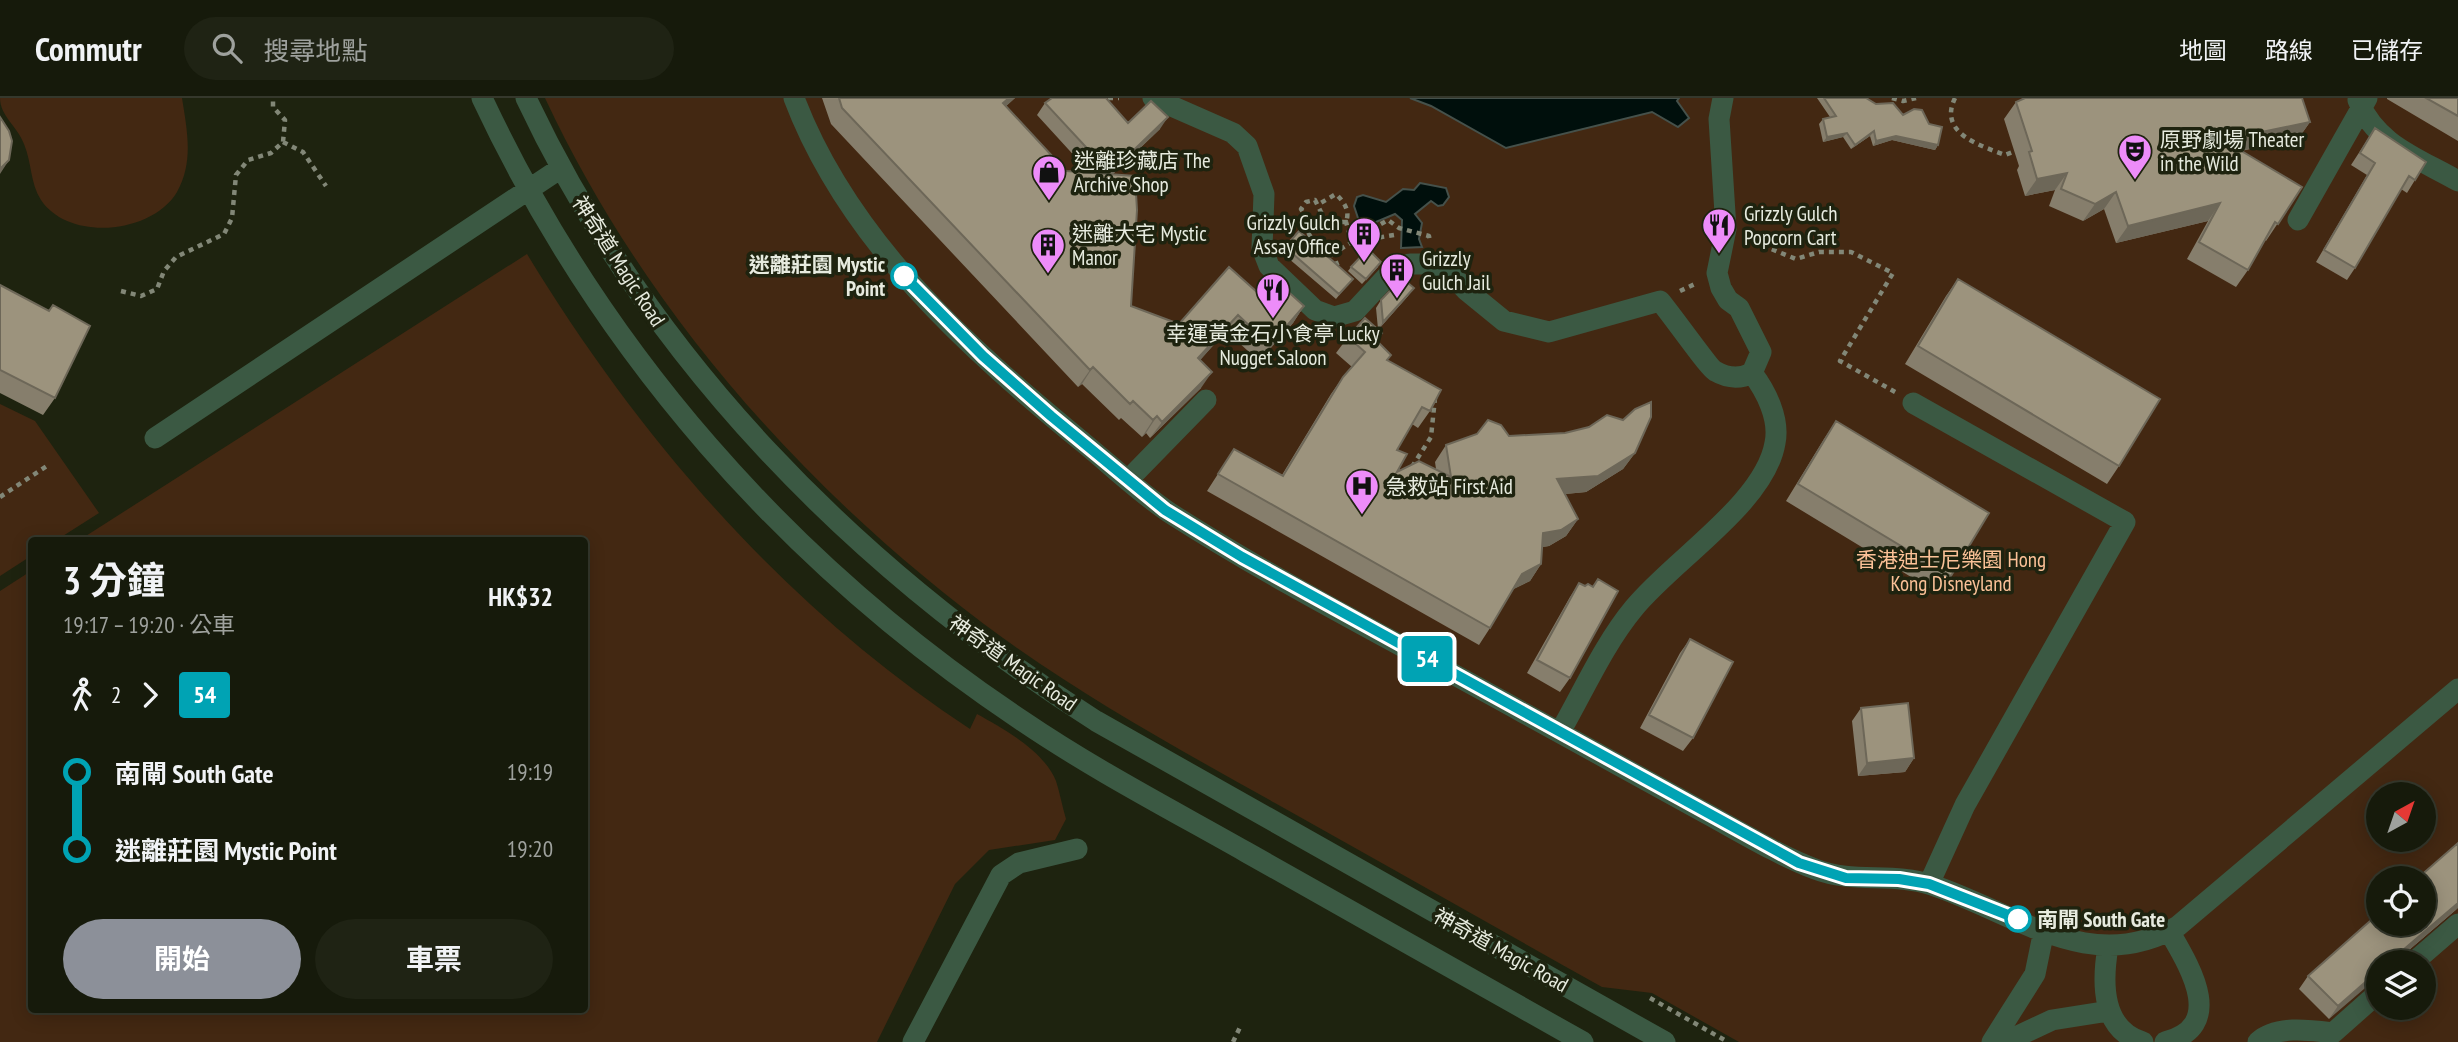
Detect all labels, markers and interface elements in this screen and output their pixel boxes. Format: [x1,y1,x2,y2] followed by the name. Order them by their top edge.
[184,17,674,80] search box
[35,27,142,70] text: Commutr
[208,29,246,67] icon: search
[264,34,368,67] text: 搜尋地點
[2179,35,2227,66] text: 地圖
[2265,35,2313,66] text: 路線
[2351,35,2423,66] text: 已儲存
[2160,126,2304,177] place label: 原野劇場 Theater in the Wild
[2116,132,2154,181] theatre icon: 原野劇場 Theater in the Wild
[1074,147,1211,198] place label: 迷離珍藏店 The Archive Shop
[1030,153,1068,202] shop icon: 迷離珍藏店 The Archive Shop
[567,191,671,331] street label: 神奇道 Magic Road
[1744,200,1837,251] place label: Grizzly Gulch Popcorn Cart
[1700,206,1738,255] restaurant icon: Grizzly Gulch Popcorn Cart
[1247,209,1340,260] place label: Grizzly Gulch Assay Office
[1345,215,1383,264] building icon: Grizzly Gulch Assay Office
[1072,220,1207,271] place label: 迷離大宅 Mystic Manor
[1029,226,1067,275] building icon: 迷離大宅 Mystic Manor
[1422,245,1491,296] place label: Grizzly Gulch Jail
[749,251,886,302] place label: 迷離莊園 Mystic Point
[1378,251,1416,300] building icon: Grizzly Gulch Jail
[891,263,917,289] marker: 迷離莊園 Mystic Point
[1254,271,1292,320] restaurant icon: 幸運黃金石小食亭 Lucky Nugget Saloon
[1166,320,1380,371] place label: 幸運黃金石小食亭 Lucky Nugget Saloon
[1343,467,1381,516] hospital icon: 急救站 First Aid
[1386,473,1513,500] place label: 急救站 First Aid
[1856,546,2046,597] park label: 香港迪士尼樂園 Hong Kong Disneyland
[63,555,165,604] text: 3 分鐘
[488,580,553,613] text: HK$32
[944,609,1082,717] street label: 神奇道 Magic Road
[63,610,235,639] text: 19:17 – 19:20 · 公車
[1396,636,1458,682] line badge: 54
[1416,643,1438,674] text: 54
[63,676,101,714] icon: walk
[131,676,169,714] icon: forward
[193,679,216,710] text: 54
[111,680,121,709] text: 2
[115,757,274,790] text: 南閘 South Gate
[507,757,553,786] text: 19:19
[2366,782,2436,852] north arrow
[2366,782,2436,1020] map controls
[115,834,337,867] text: 迷離莊園 Mystic Point
[507,834,553,863] text: 19:20
[2366,866,2436,936] button: locate
[1429,902,1573,998] street label: 神奇道 Magic Road
[2005,906,2031,932] marker: 南閘 South Gate
[2037,906,2165,933] place label: 南閘 South Gate
[63,919,301,999] button: 開始
[315,919,553,999] button: 車票
[2366,950,2436,1020] button: layers

